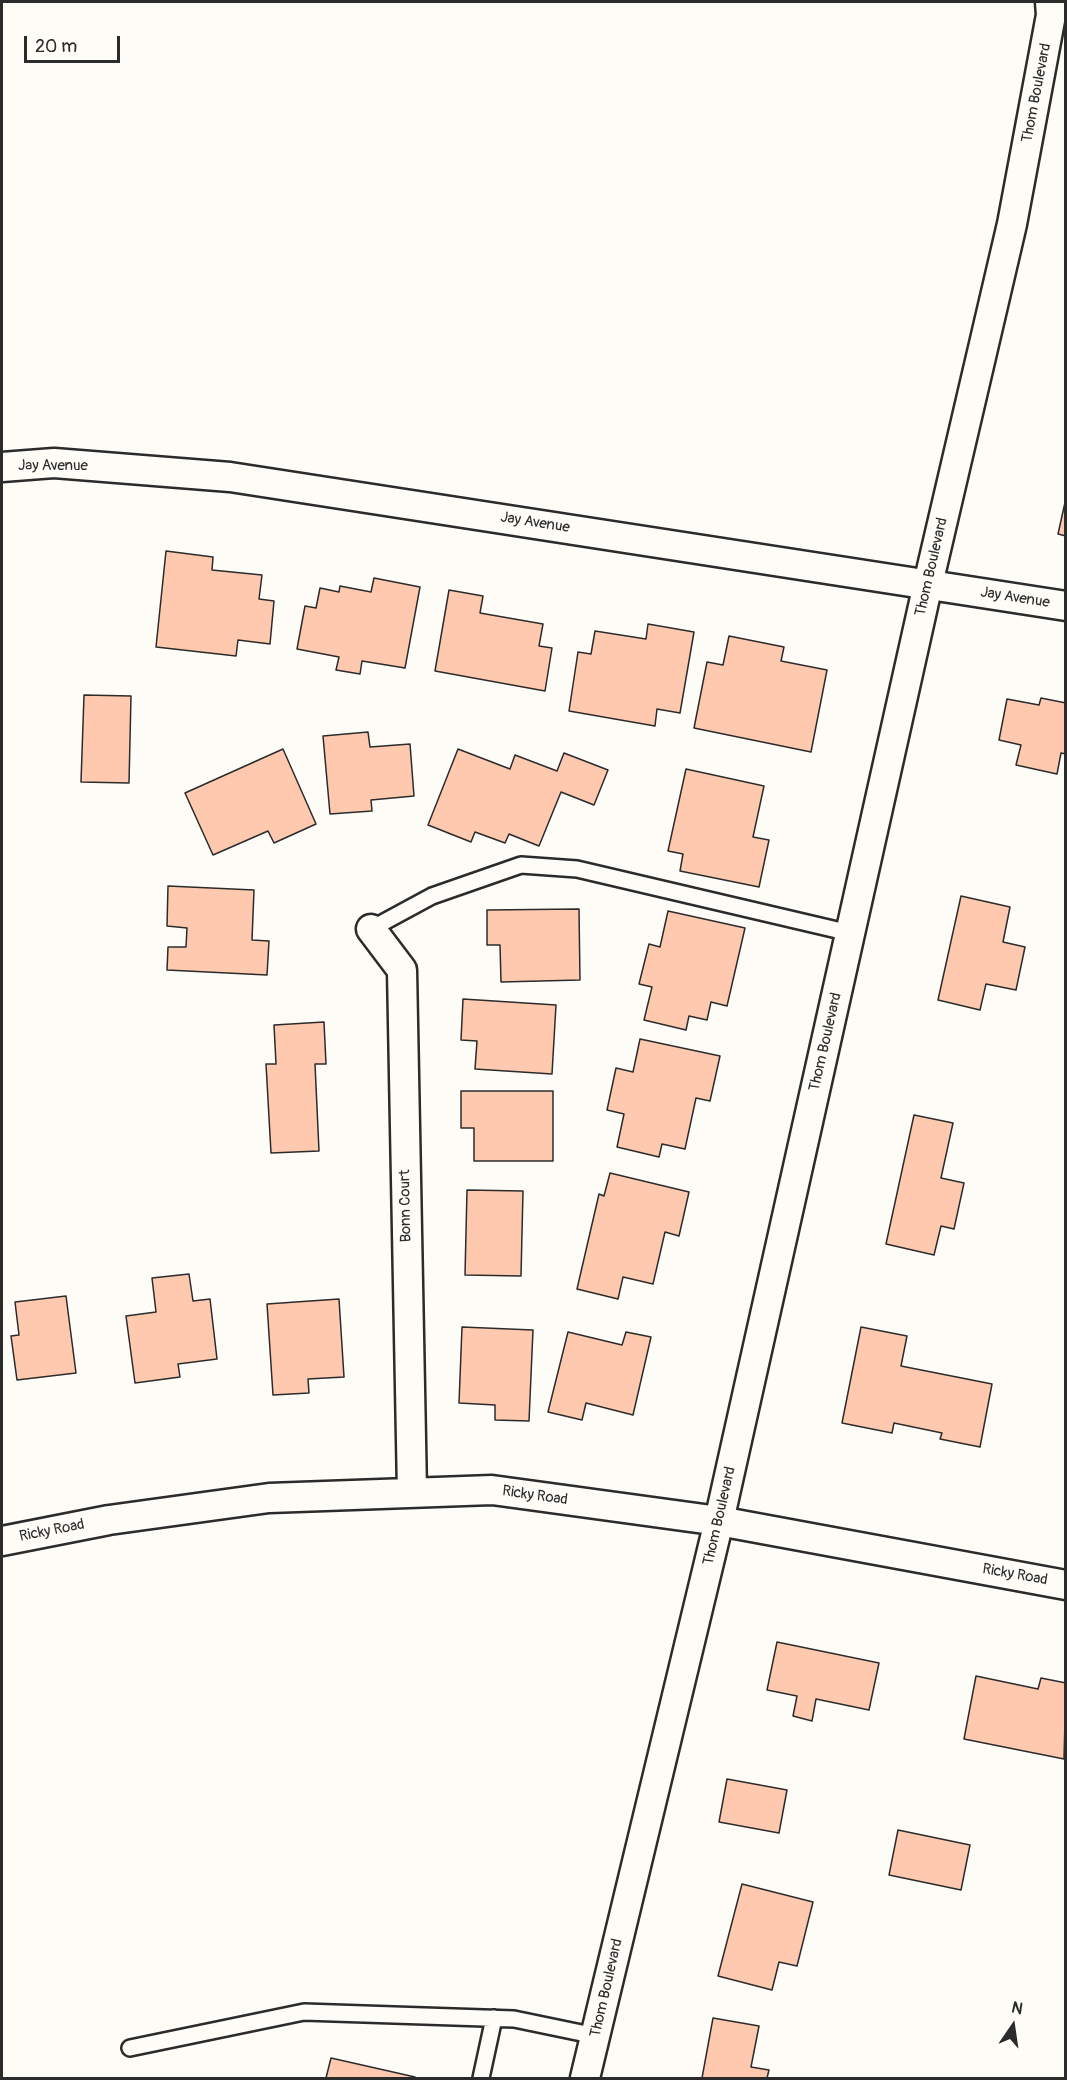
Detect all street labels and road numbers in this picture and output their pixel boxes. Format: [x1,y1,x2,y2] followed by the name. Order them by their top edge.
[1019,42,1055,144] street label: Thom Boulevard
[18,457,88,475] street label: Jay Avenue
[499,509,571,537] street label: Jay Avenue
[912,516,952,618] street label: Thom Boulevard
[979,584,1051,612] street label: Jay Avenue
[806,991,846,1093] street label: Thom Boulevard
[396,1169,416,1243] street label: Bonn Court
[700,1465,740,1567] street label: Thom Boulevard
[501,1482,569,1510] street label: Ricky Road
[18,1516,86,1546] street label: Ricky Road
[981,1560,1049,1590] street label: Ricky Road
[587,1937,627,2039] street label: Thom Boulevard

